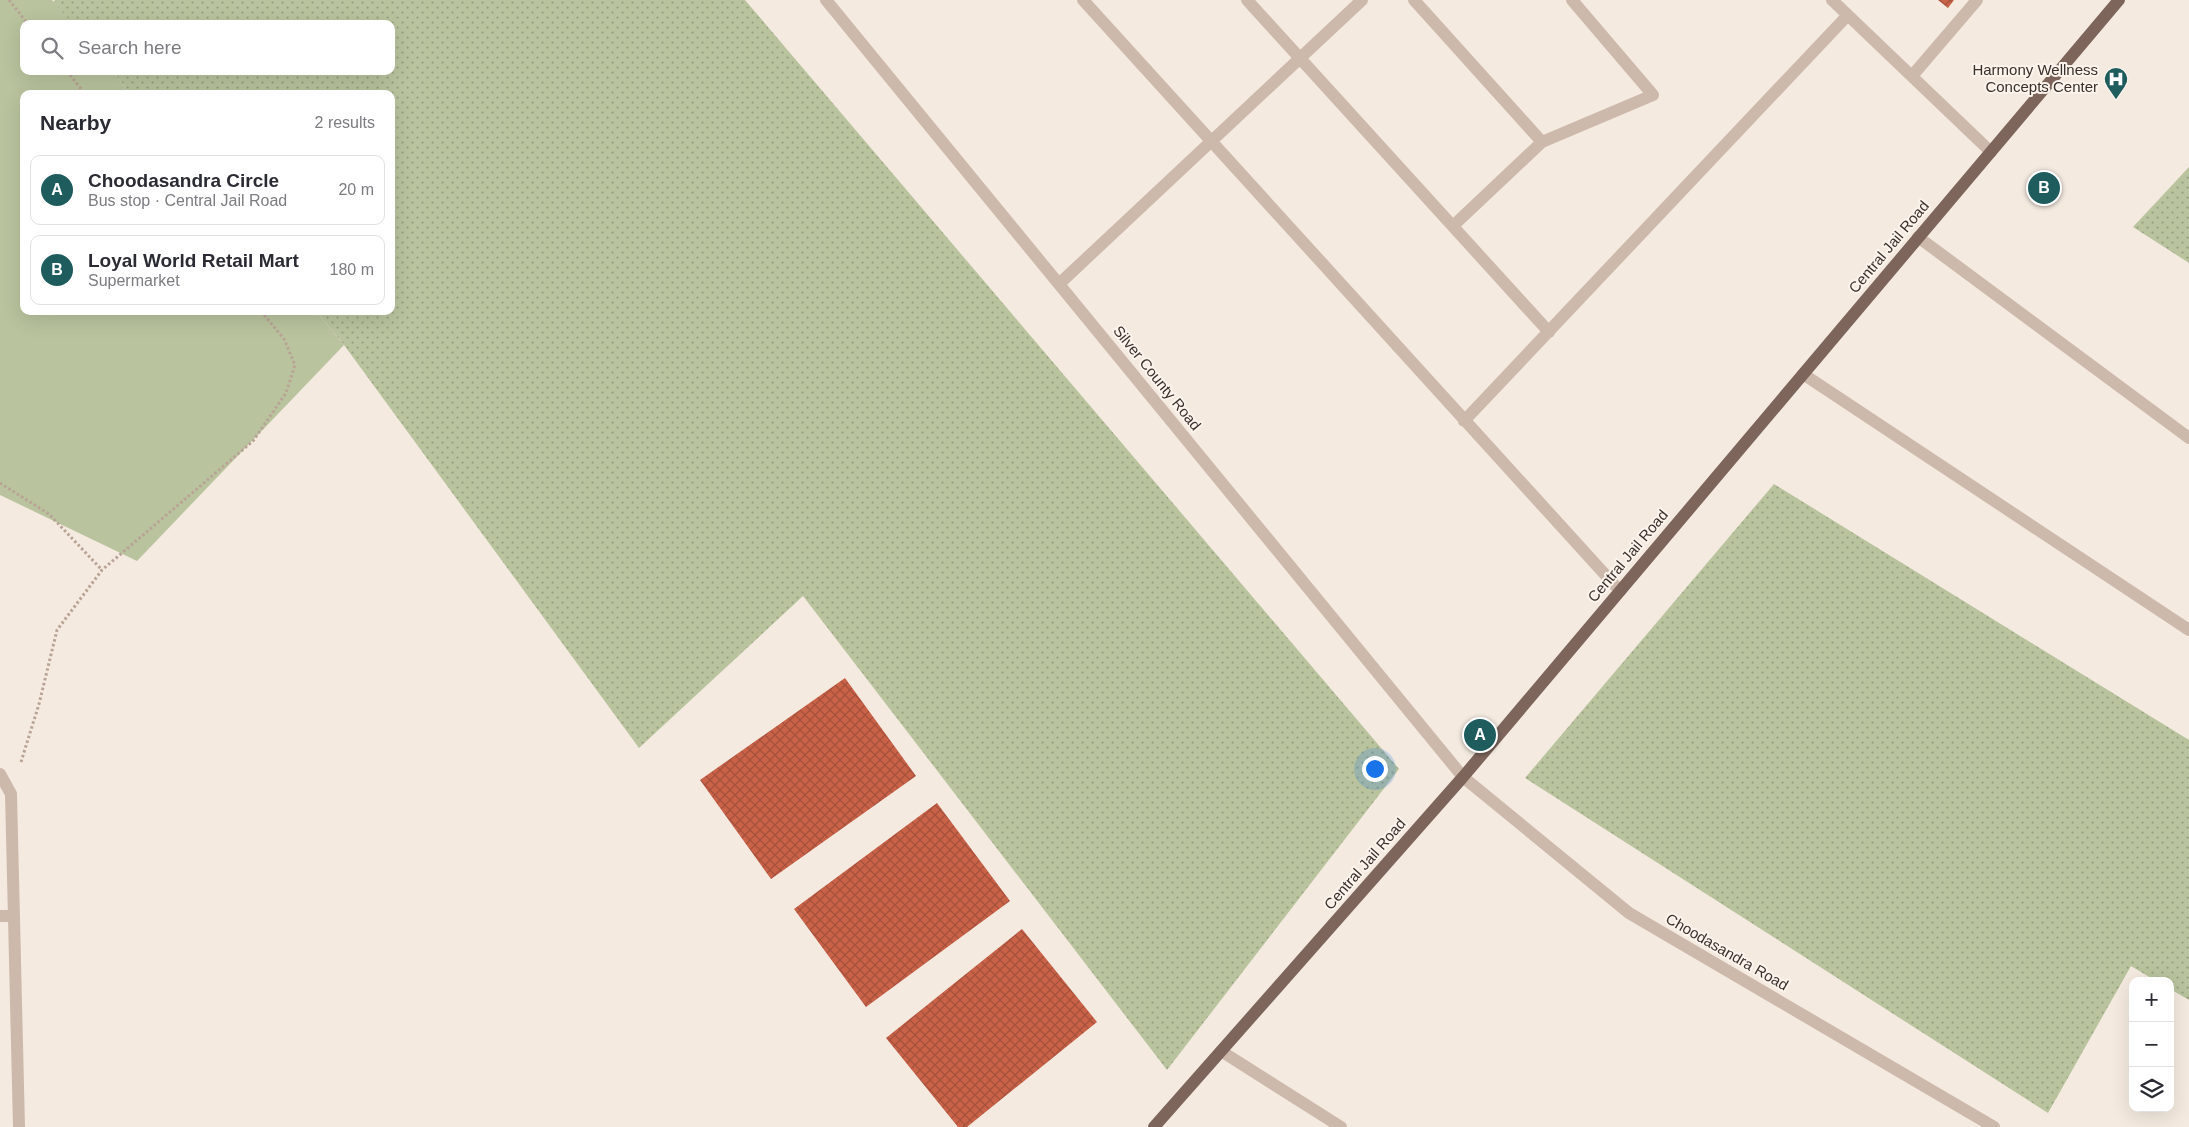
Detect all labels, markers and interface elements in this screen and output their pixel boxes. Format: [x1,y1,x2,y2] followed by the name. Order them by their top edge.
[20,20,395,75] search box
[38,34,66,62] icon: search
[78,37,182,58] text: Search here
[1972,61,2098,95] place label: Harmony Wellness Concepts Center
[2103,66,2129,100] hospital icon: Harmony Wellness Concepts Center
[40,111,111,134] text: Nearby
[315,114,375,131] text: 2 results
[2028,169,2060,207] pin: B
[88,170,279,191] text: Choodasandra Circle
[51,181,63,198] text: A
[338,181,374,198] text: 20 m
[88,192,287,209] text: Bus stop · Central Jail Road
[1845,197,1932,296] street label: Central Jail Road
[88,250,299,271] text: Loyal World Retail Mart
[51,261,63,278] text: B
[330,261,374,278] text: 180 m
[88,272,180,289] text: Supermarket
[1110,322,1205,433] street label: Silver County Road
[1584,506,1671,605] street label: Central Jail Road
[1464,716,1496,754] pin: A
[1362,756,1388,782] your location
[1320,815,1409,913] street label: Central Jail Road
[1663,910,1791,994] street label: Choodasandra Road
[2129,977,2174,1112] map controls
[2129,977,2174,1022] button: +
[2129,1022,2174,1067] button: −
[2129,1067,2174,1112] button: layers

